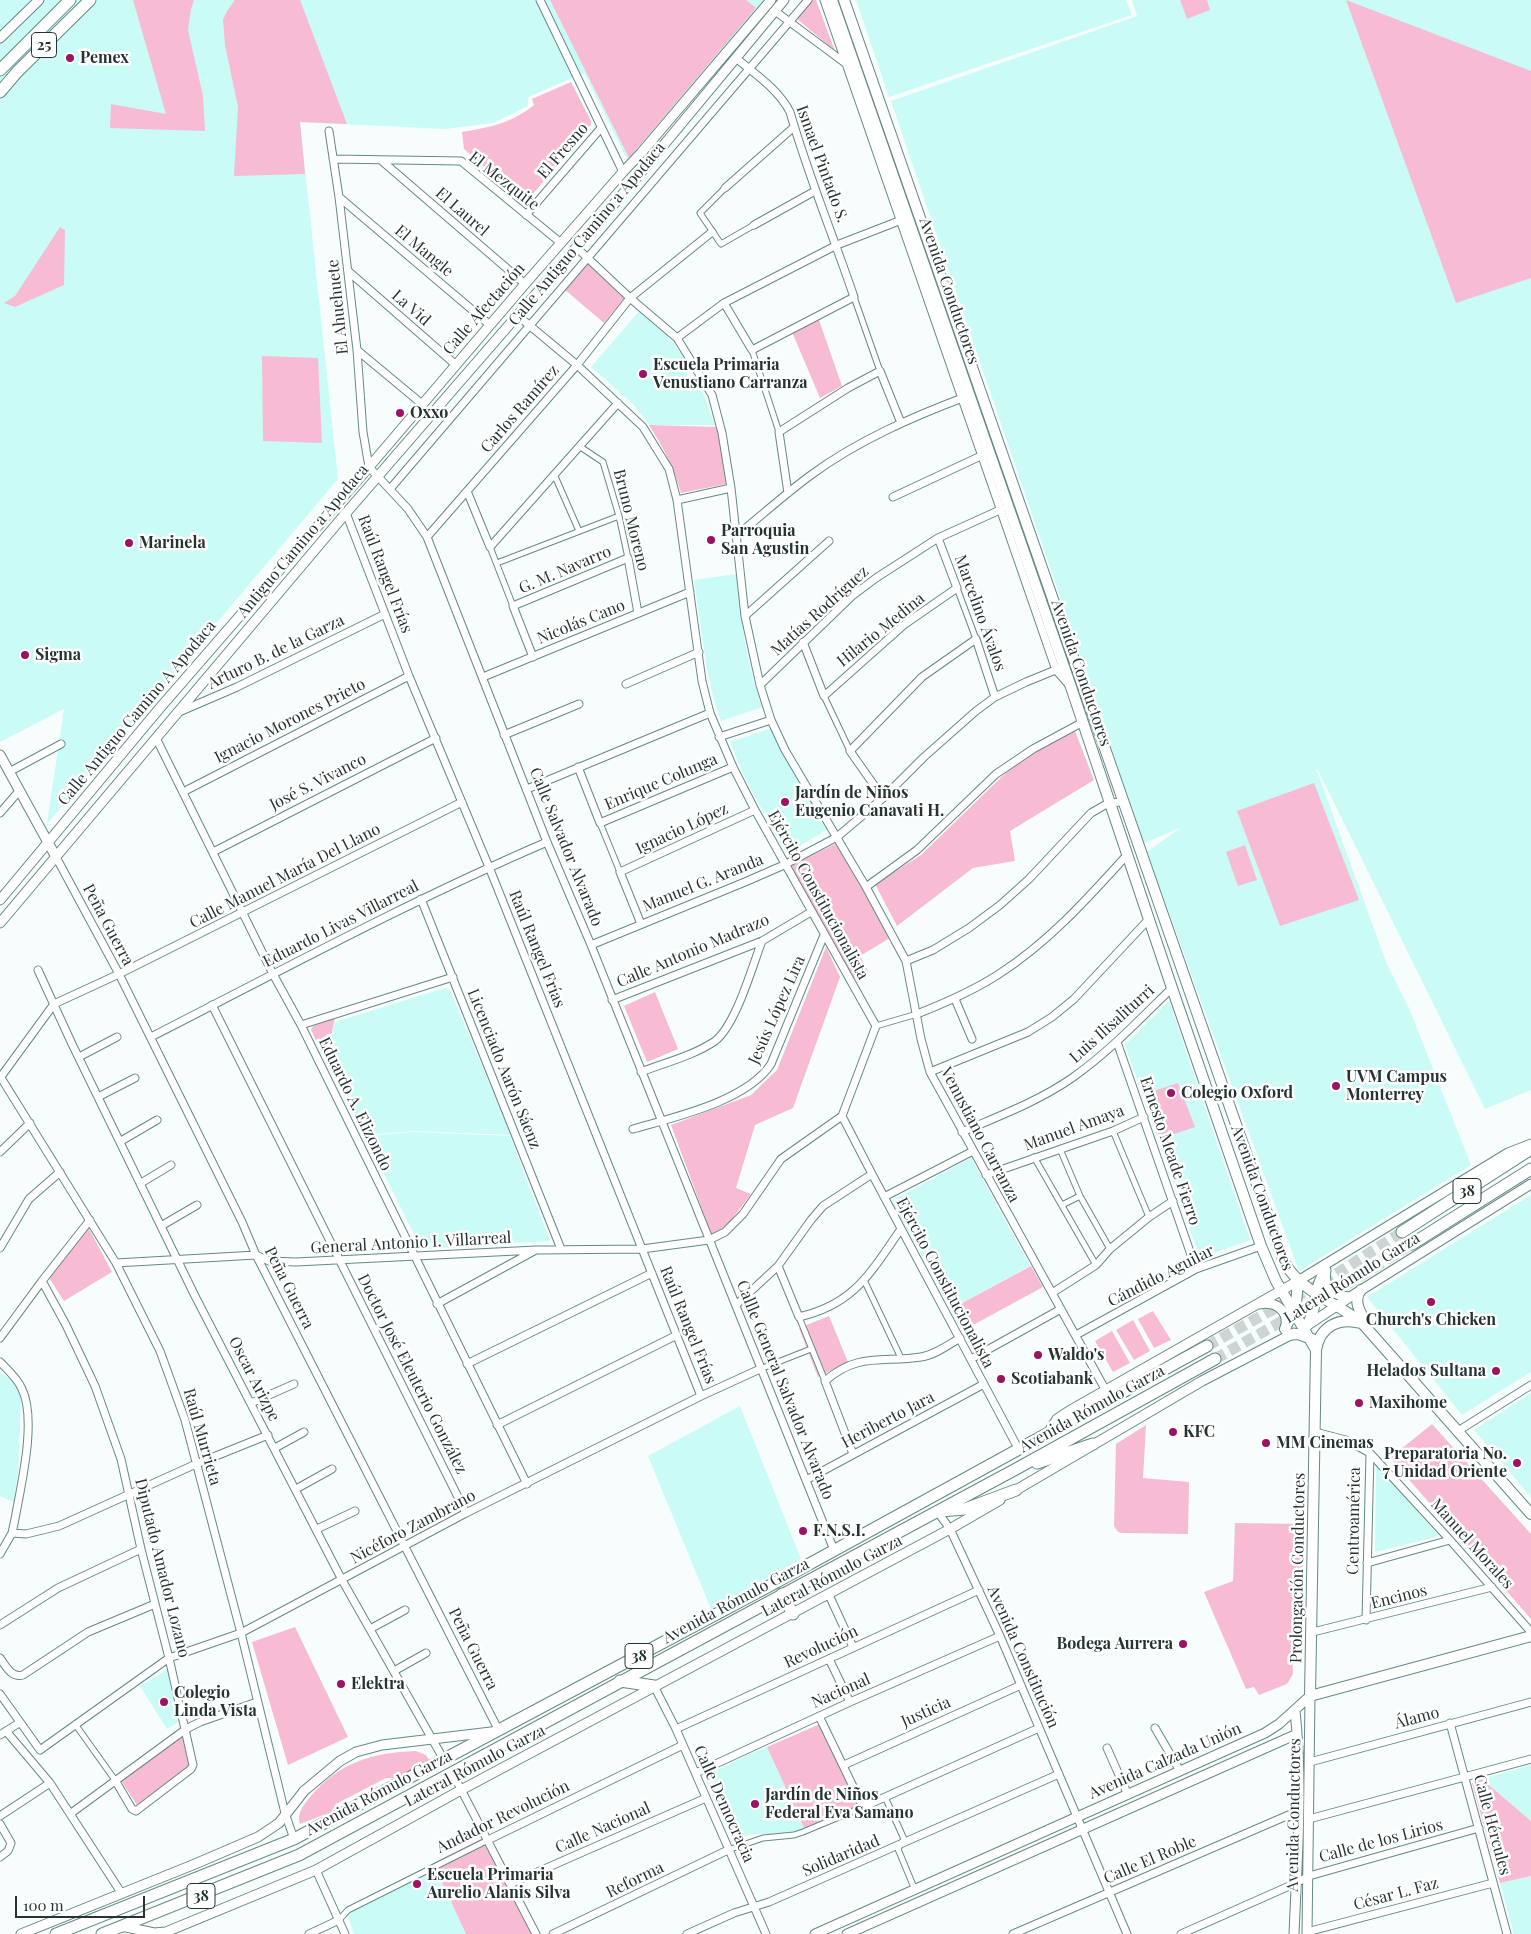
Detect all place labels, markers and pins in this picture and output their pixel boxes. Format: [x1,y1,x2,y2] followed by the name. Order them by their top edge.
[80,48,129,68] place label: Pemex
[64,52,76,64] marker: Pemex
[653,355,808,393] place label: Escuela Primaria Venustiano Carranza
[637,368,649,380] marker: Escuela Primaria Venustiano Carranza
[410,403,448,423] place label: Oxxo
[394,407,406,419] marker: Oxxo
[721,521,809,559] place label: Parroquia San Agustin
[139,533,206,553] place label: Marinela
[705,534,717,546] marker: Parroquia San Agustin
[123,537,135,549] marker: Marinela
[35,645,81,665] place label: Sigma
[19,649,31,661] marker: Sigma
[795,783,944,821] place label: Jardín de Niños Eugenio Canavati H.
[779,796,791,808] marker: Jardín de Niños Eugenio Canavati H.
[1346,1067,1447,1105] place label: UVM Campus Monterrey
[1330,1080,1342,1092] marker: UVM Campus Monterrey
[1181,1083,1293,1103] place label: Colegio Oxford
[1165,1087,1177,1099] marker: Colegio Oxford
[1425,1296,1437,1308] marker: Church's Chicken
[1366,1310,1496,1330] place label: Church's Chicken
[1048,1345,1104,1365] place label: Waldo's
[1032,1349,1044,1361] marker: Waldo's
[1366,1361,1486,1381] place label: Helados Sultana
[1490,1365,1502,1377] marker: Helados Sultana
[1011,1369,1093,1389] place label: Scotiabank
[995,1373,1007,1385] marker: Scotiabank
[1369,1393,1447,1413] place label: Maxihome
[1353,1397,1365,1409] marker: Maxihome
[1183,1422,1215,1442] place label: KFC
[1167,1426,1179,1438] marker: KFC
[1276,1433,1374,1453] place label: MM Cinemas
[1260,1437,1272,1449] marker: MM Cinemas
[1383,1444,1507,1482] place label: Preparatoria No. 7 Unidad Oriente
[1511,1457,1523,1469] marker: Preparatoria No. 7 Unidad Oriente
[813,1521,866,1541] place label: F.N.S.I.
[797,1525,809,1537] marker: F.N.S.I.
[1057,1634,1173,1654] place label: Bodega Aurrera
[1177,1638,1189,1650] marker: Bodega Aurrera
[351,1674,405,1694] place label: Elektra
[335,1678,347,1690] marker: Elektra
[174,1683,257,1721] place label: Colegio Linda Vista
[158,1696,170,1708] marker: Colegio Linda Vista
[765,1785,913,1823] place label: Jardín de Niños Federal Eva Samano
[749,1798,761,1810] marker: Jardín de Niños Federal Eva Samano
[427,1865,570,1903] place label: Escuela Primaria Aurelio Alanis Silva
[411,1878,423,1890] marker: Escuela Primaria Aurelio Alanis Silva

